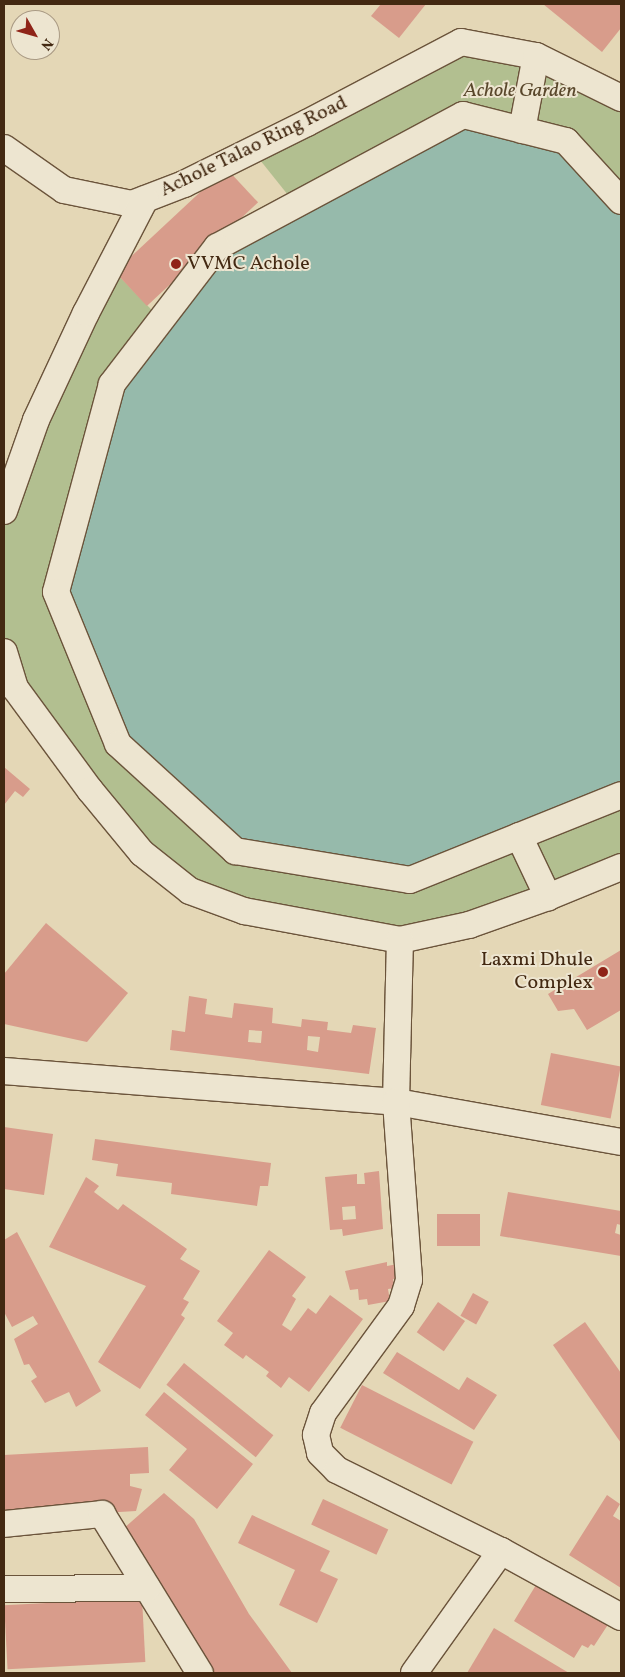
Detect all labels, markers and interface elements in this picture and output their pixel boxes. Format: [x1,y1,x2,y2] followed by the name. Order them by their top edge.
[10,10,60,60] north arrow
[36,34,57,54] text: N
[463,79,577,103] park label: Achole Garden
[156,91,352,203] street label: Achole Talao Ring Road
[187,252,310,276] place label: VVMC Achole
[169,257,183,271] marker: VVMC Achole
[481,948,593,995] place label: Laxmi Dhule Complex
[597,966,609,978] marker: Laxmi Dhule Complex

